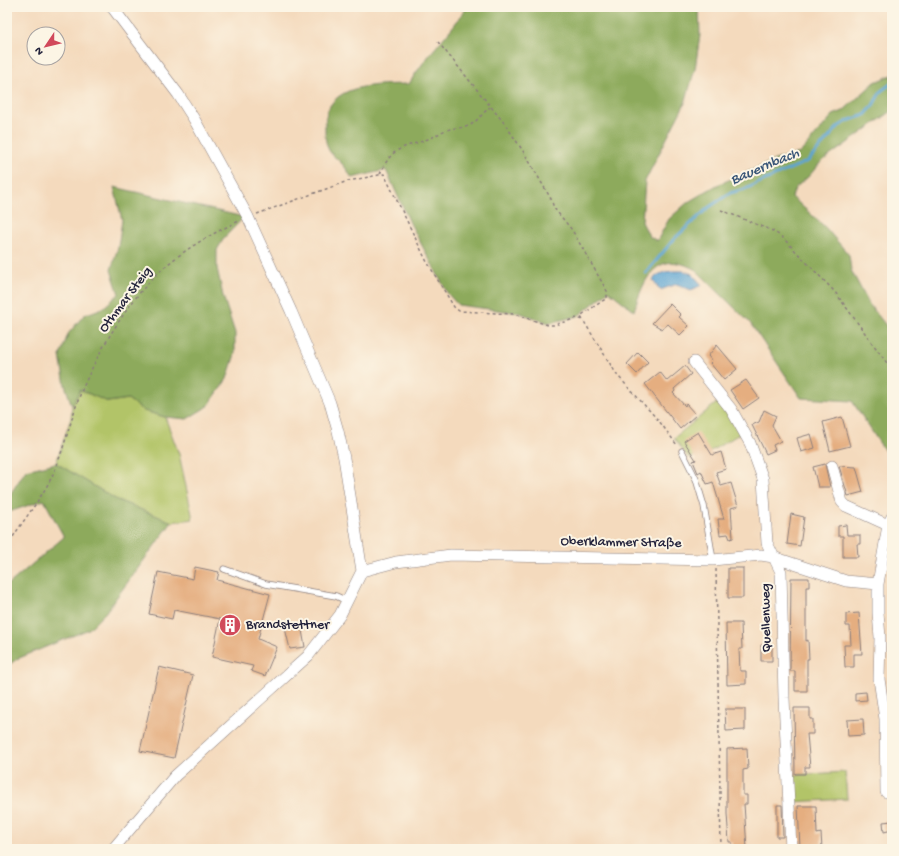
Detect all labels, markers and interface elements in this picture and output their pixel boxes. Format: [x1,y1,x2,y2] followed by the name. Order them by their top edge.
[26,26,66,66] north arrow
[32,44,46,57] text: N
[728,144,803,189] water label: Bauernbach
[96,264,156,336] street label: Othmar Steig
[560,533,682,553] street label: Oberklammer Straße
[758,583,776,653] street label: Quellenweg
[217,612,243,638] building icon: Brandstettner
[245,617,330,634] place label: Brandstettner

